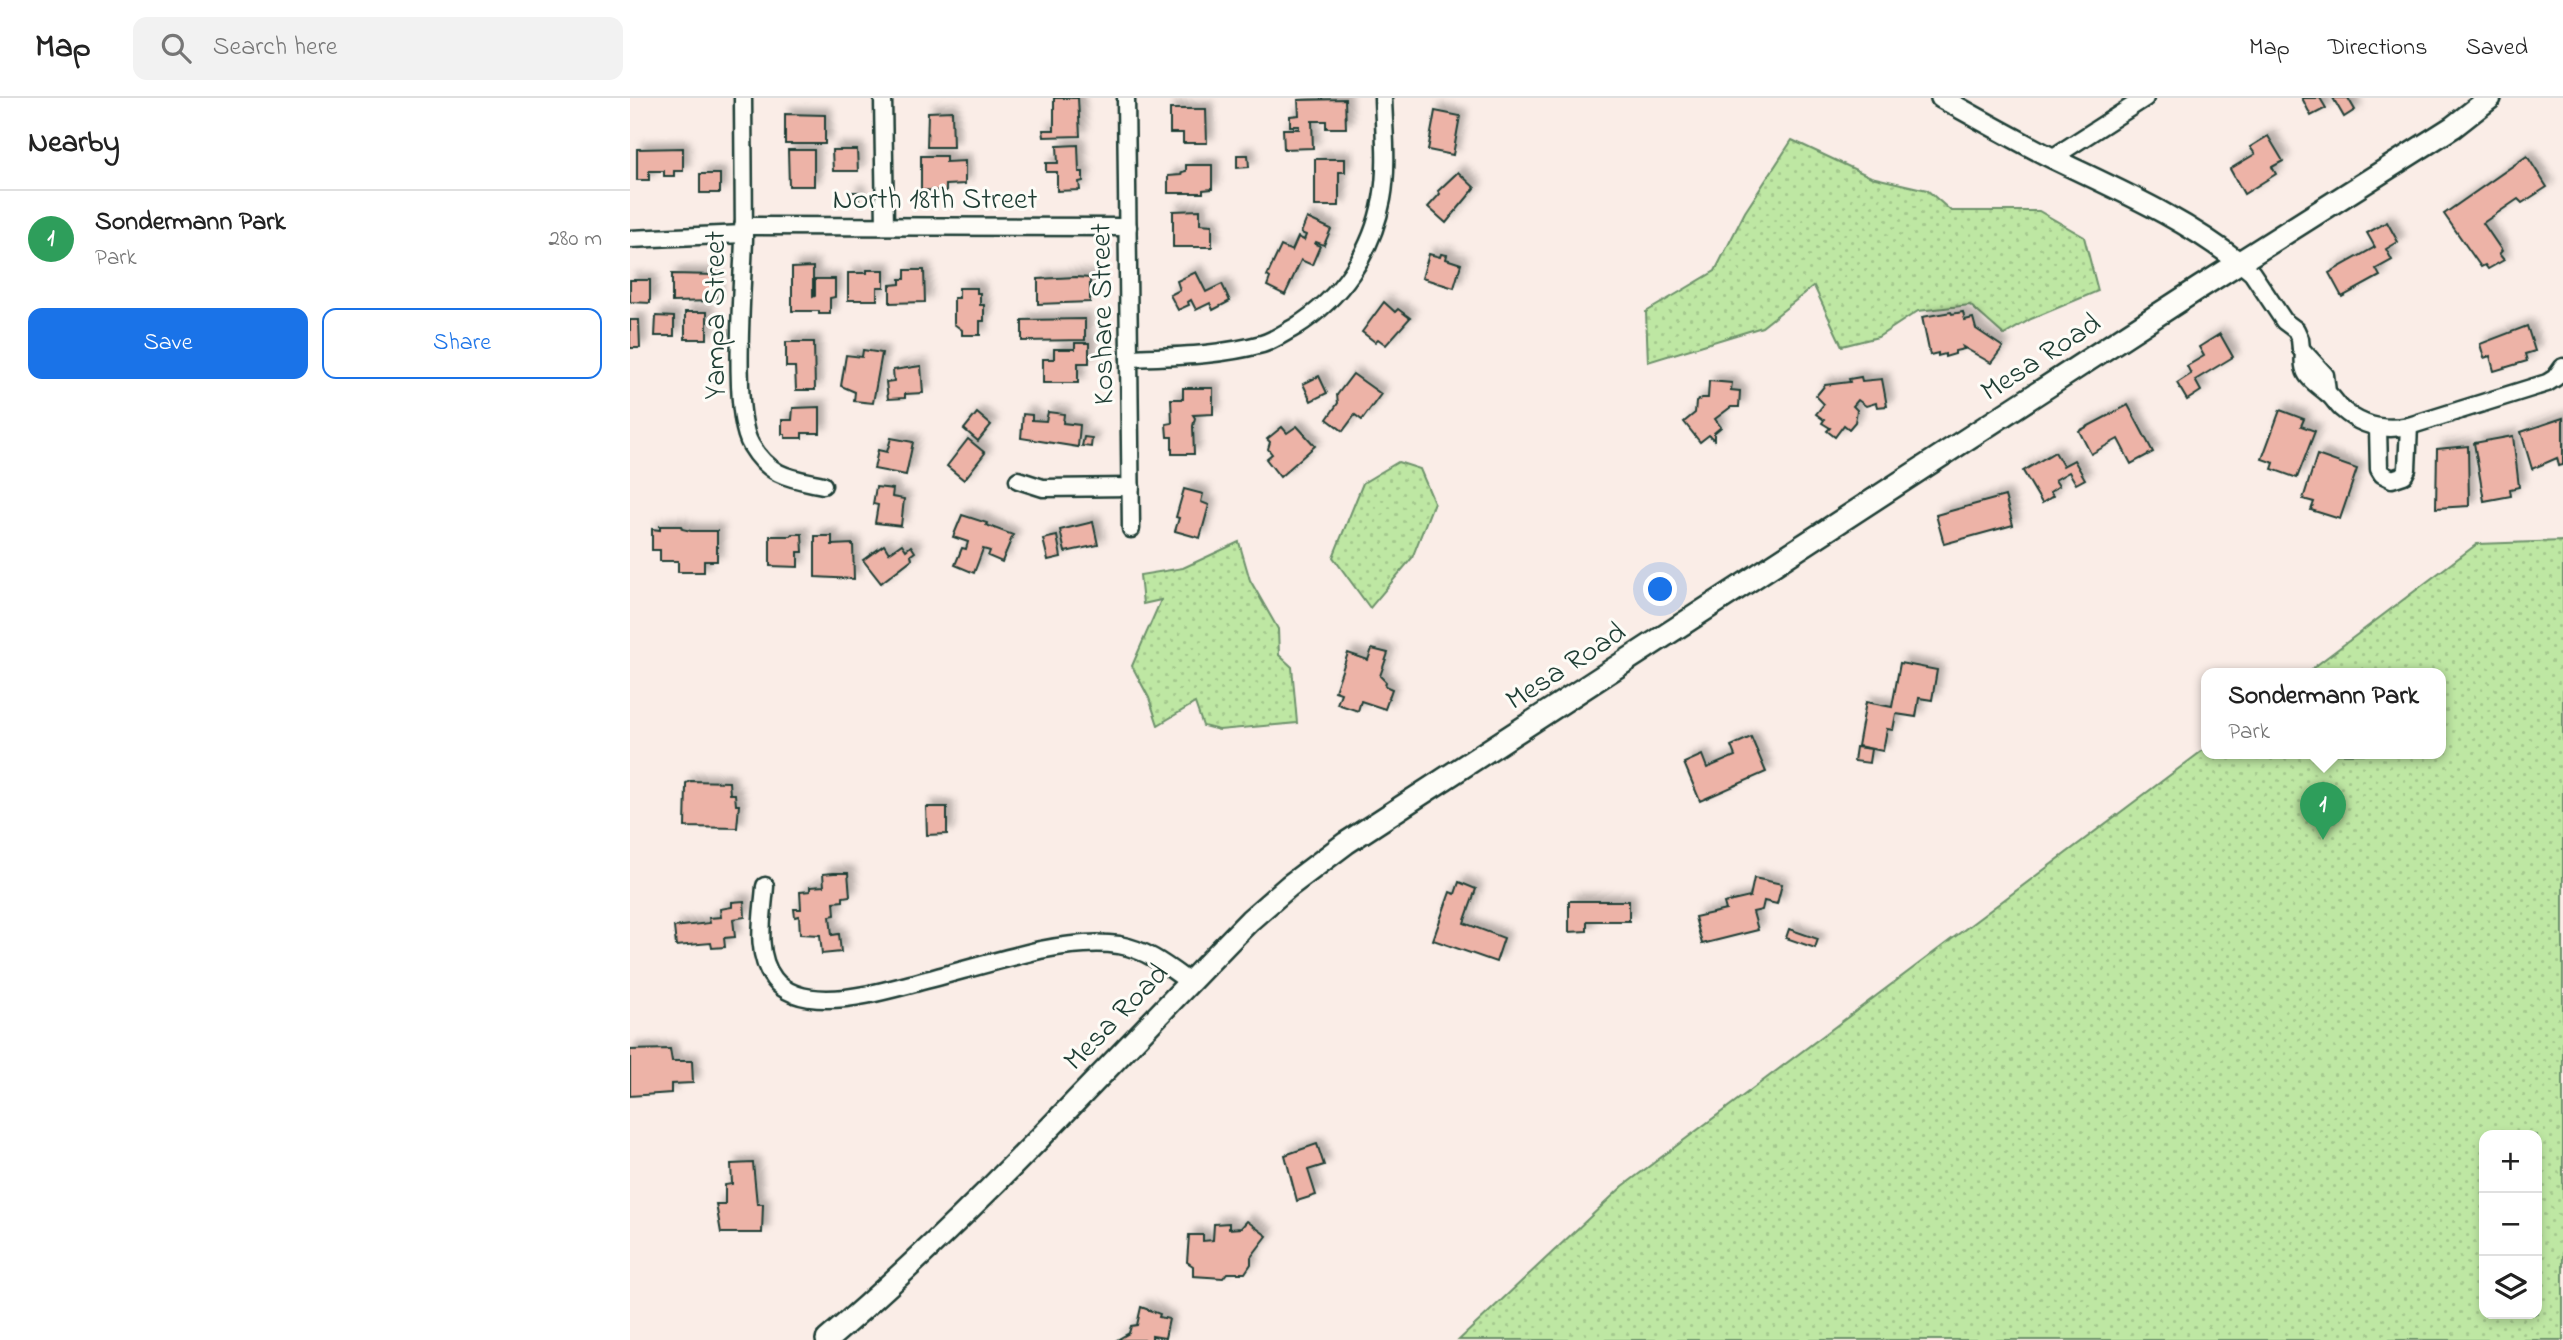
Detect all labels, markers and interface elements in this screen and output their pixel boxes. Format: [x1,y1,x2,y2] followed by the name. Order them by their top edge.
[133,17,623,80] search box
[35,24,91,72] text: Map
[157,29,195,67] icon: search
[213,29,337,67] text: Search here
[2249,31,2290,66] text: Map
[2328,31,2427,66] text: Directions
[2465,31,2528,66] text: Saved
[28,122,120,166] text: Nearby
[832,179,1038,223] street label: North 18th Street
[95,204,286,242] text: Sondermann Park
[47,223,55,256] text: 1
[548,223,602,256] text: 280 m
[1080,223,1128,405] street label: Koshare Street
[695,231,739,399] street label: Yampa Street
[95,242,137,275] text: Park
[1973,303,2111,414] street label: Mesa Road
[28,308,308,379] button: Save
[322,308,602,379] button: Share
[1643,572,1677,606] your location
[1498,612,1636,723] street label: Mesa Road
[2201,668,2446,759] popup
[2228,678,2419,716] text: Sondermann Park
[2228,716,2270,749] text: Park
[2300,782,2346,840] pin: 1
[1054,954,1180,1082] street label: Mesa Road
[2479,1130,2542,1319] map controls
[2479,1130,2542,1193] button: +
[2479,1193,2542,1256] button: −
[2479,1256,2542,1319] button: layers

